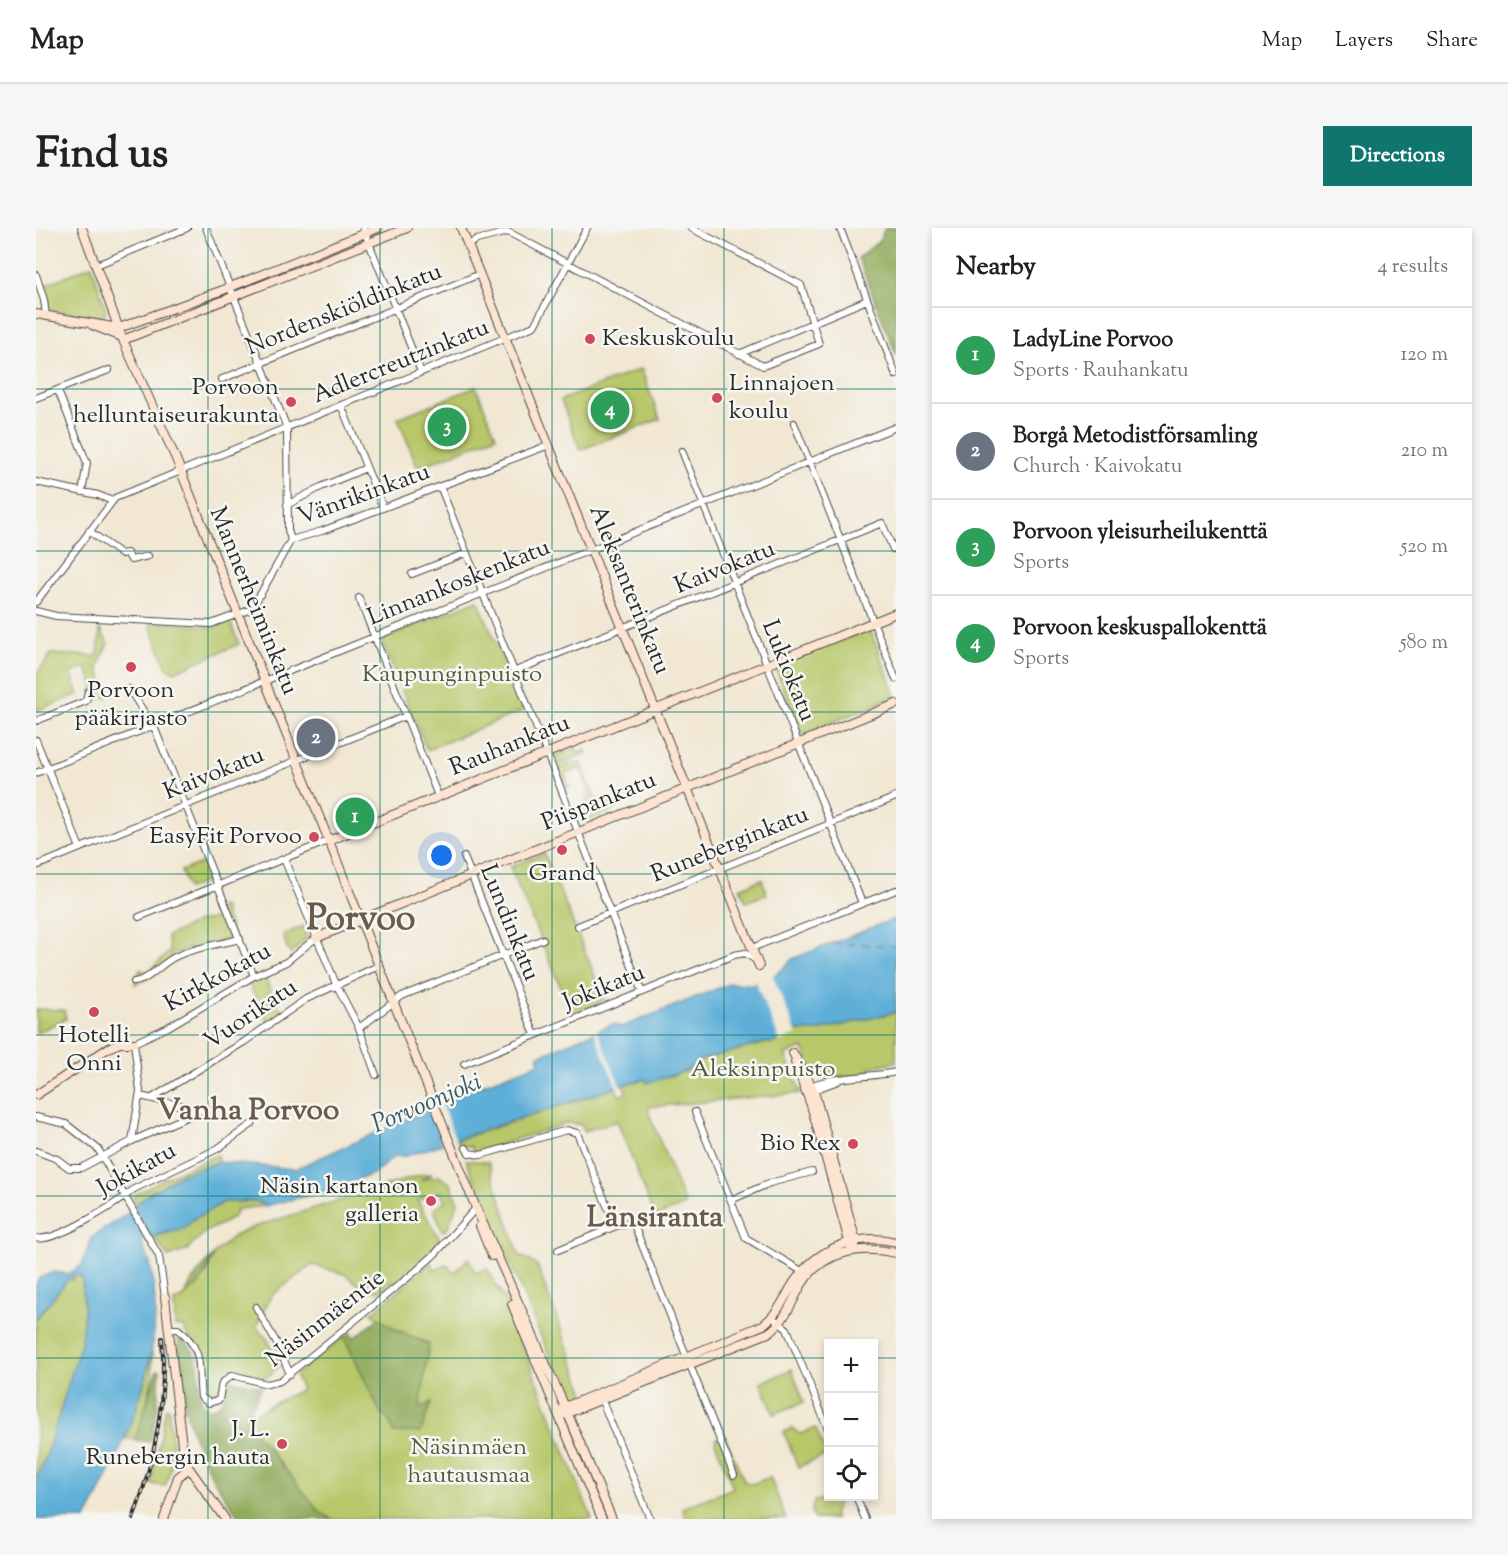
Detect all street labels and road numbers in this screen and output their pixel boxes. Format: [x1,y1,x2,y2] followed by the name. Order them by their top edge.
[241,255,447,365] street label: Nordenskiöldinkatu
[308,311,494,413] street label: Adlercreutzinkatu
[293,455,435,535] street label: Vänrikinkatu
[580,500,679,680] street label: Aleksanterinkatu
[200,502,306,700] street label: Mannerheiminkatu
[363,531,555,635] street label: Linnankoskenkatu
[670,532,781,604] street label: Kaivokatu
[752,615,824,727] street label: Lukiokatu
[445,706,575,786] street label: Rauhankatu
[159,738,270,810] street label: Kaivokatu
[537,764,662,840] street label: Piispankatu
[646,798,814,892] street label: Runeberginkatu
[470,860,548,986] street label: Lundinkatu
[158,935,278,1021] street label: Kirkkokatu
[556,956,650,1021] street label: Jokikatu
[197,971,305,1059] street label: Vuorikatu
[89,1134,183,1207] street label: Jokikatu
[259,1262,393,1376] street label: Näsinmäentie

